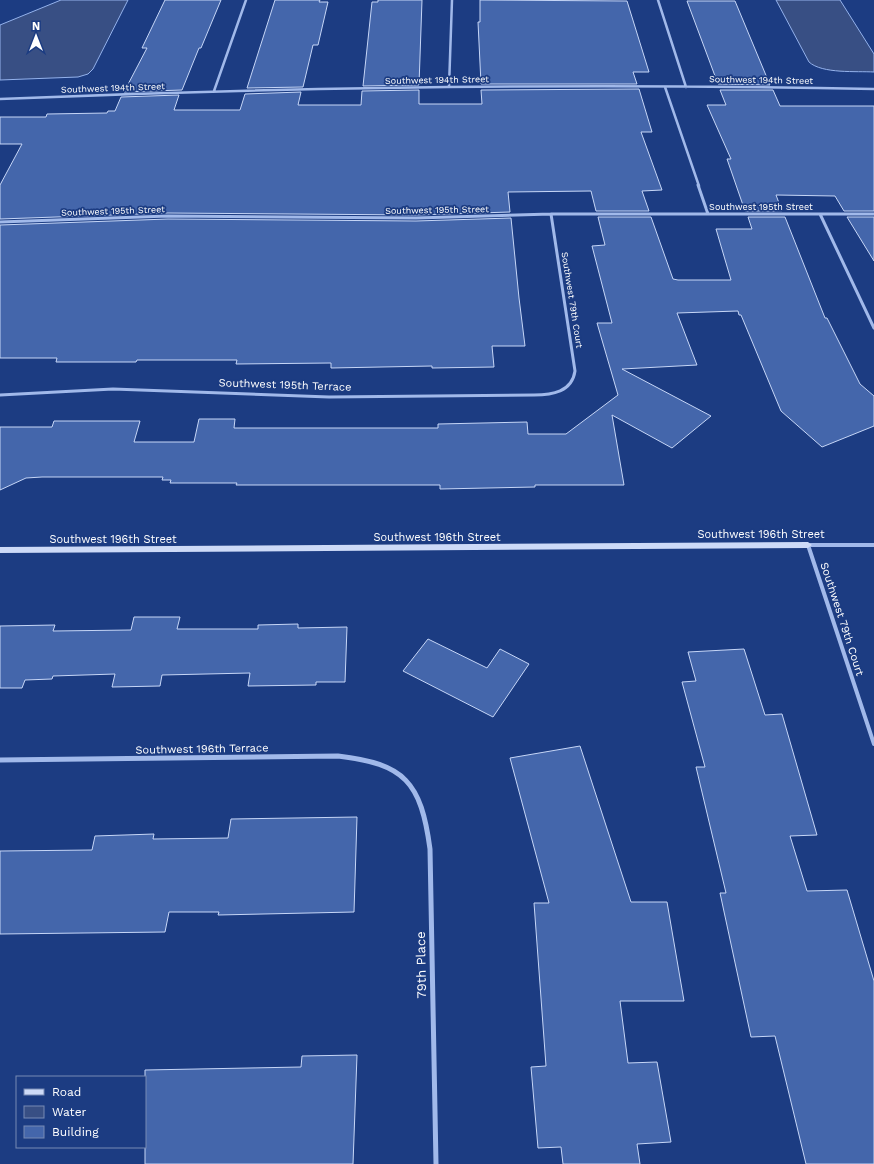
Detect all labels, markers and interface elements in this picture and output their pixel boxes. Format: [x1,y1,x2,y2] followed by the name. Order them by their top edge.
[16,16,56,56] north arrow
[32,20,40,33] text: N
[385,74,489,86] street label: Southwest 194th Street
[709,74,813,86] street label: Southwest 194th Street
[61,81,165,95] street label: Southwest 194th Street
[709,202,813,212] street label: Southwest 195th Street
[61,204,165,218] street label: Southwest 195th Street
[385,204,489,216] street label: Southwest 195th Street
[559,251,585,349] street label: Southwest 79th Court
[218,376,352,394] street label: Southwest 195th Terrace
[697,528,825,541] street label: Southwest 196th Street
[373,531,501,544] street label: Southwest 196th Street
[49,533,177,546] street label: Southwest 196th Street
[817,561,867,678] street label: Southwest 79th Court
[135,741,269,757] street label: Southwest 196th Terrace
[413,931,429,999] street label: 79th Place
[16,1076,146,1148] legend
[52,1085,81,1099] text: Road
[52,1105,87,1119] text: Water
[52,1125,99,1139] text: Building

